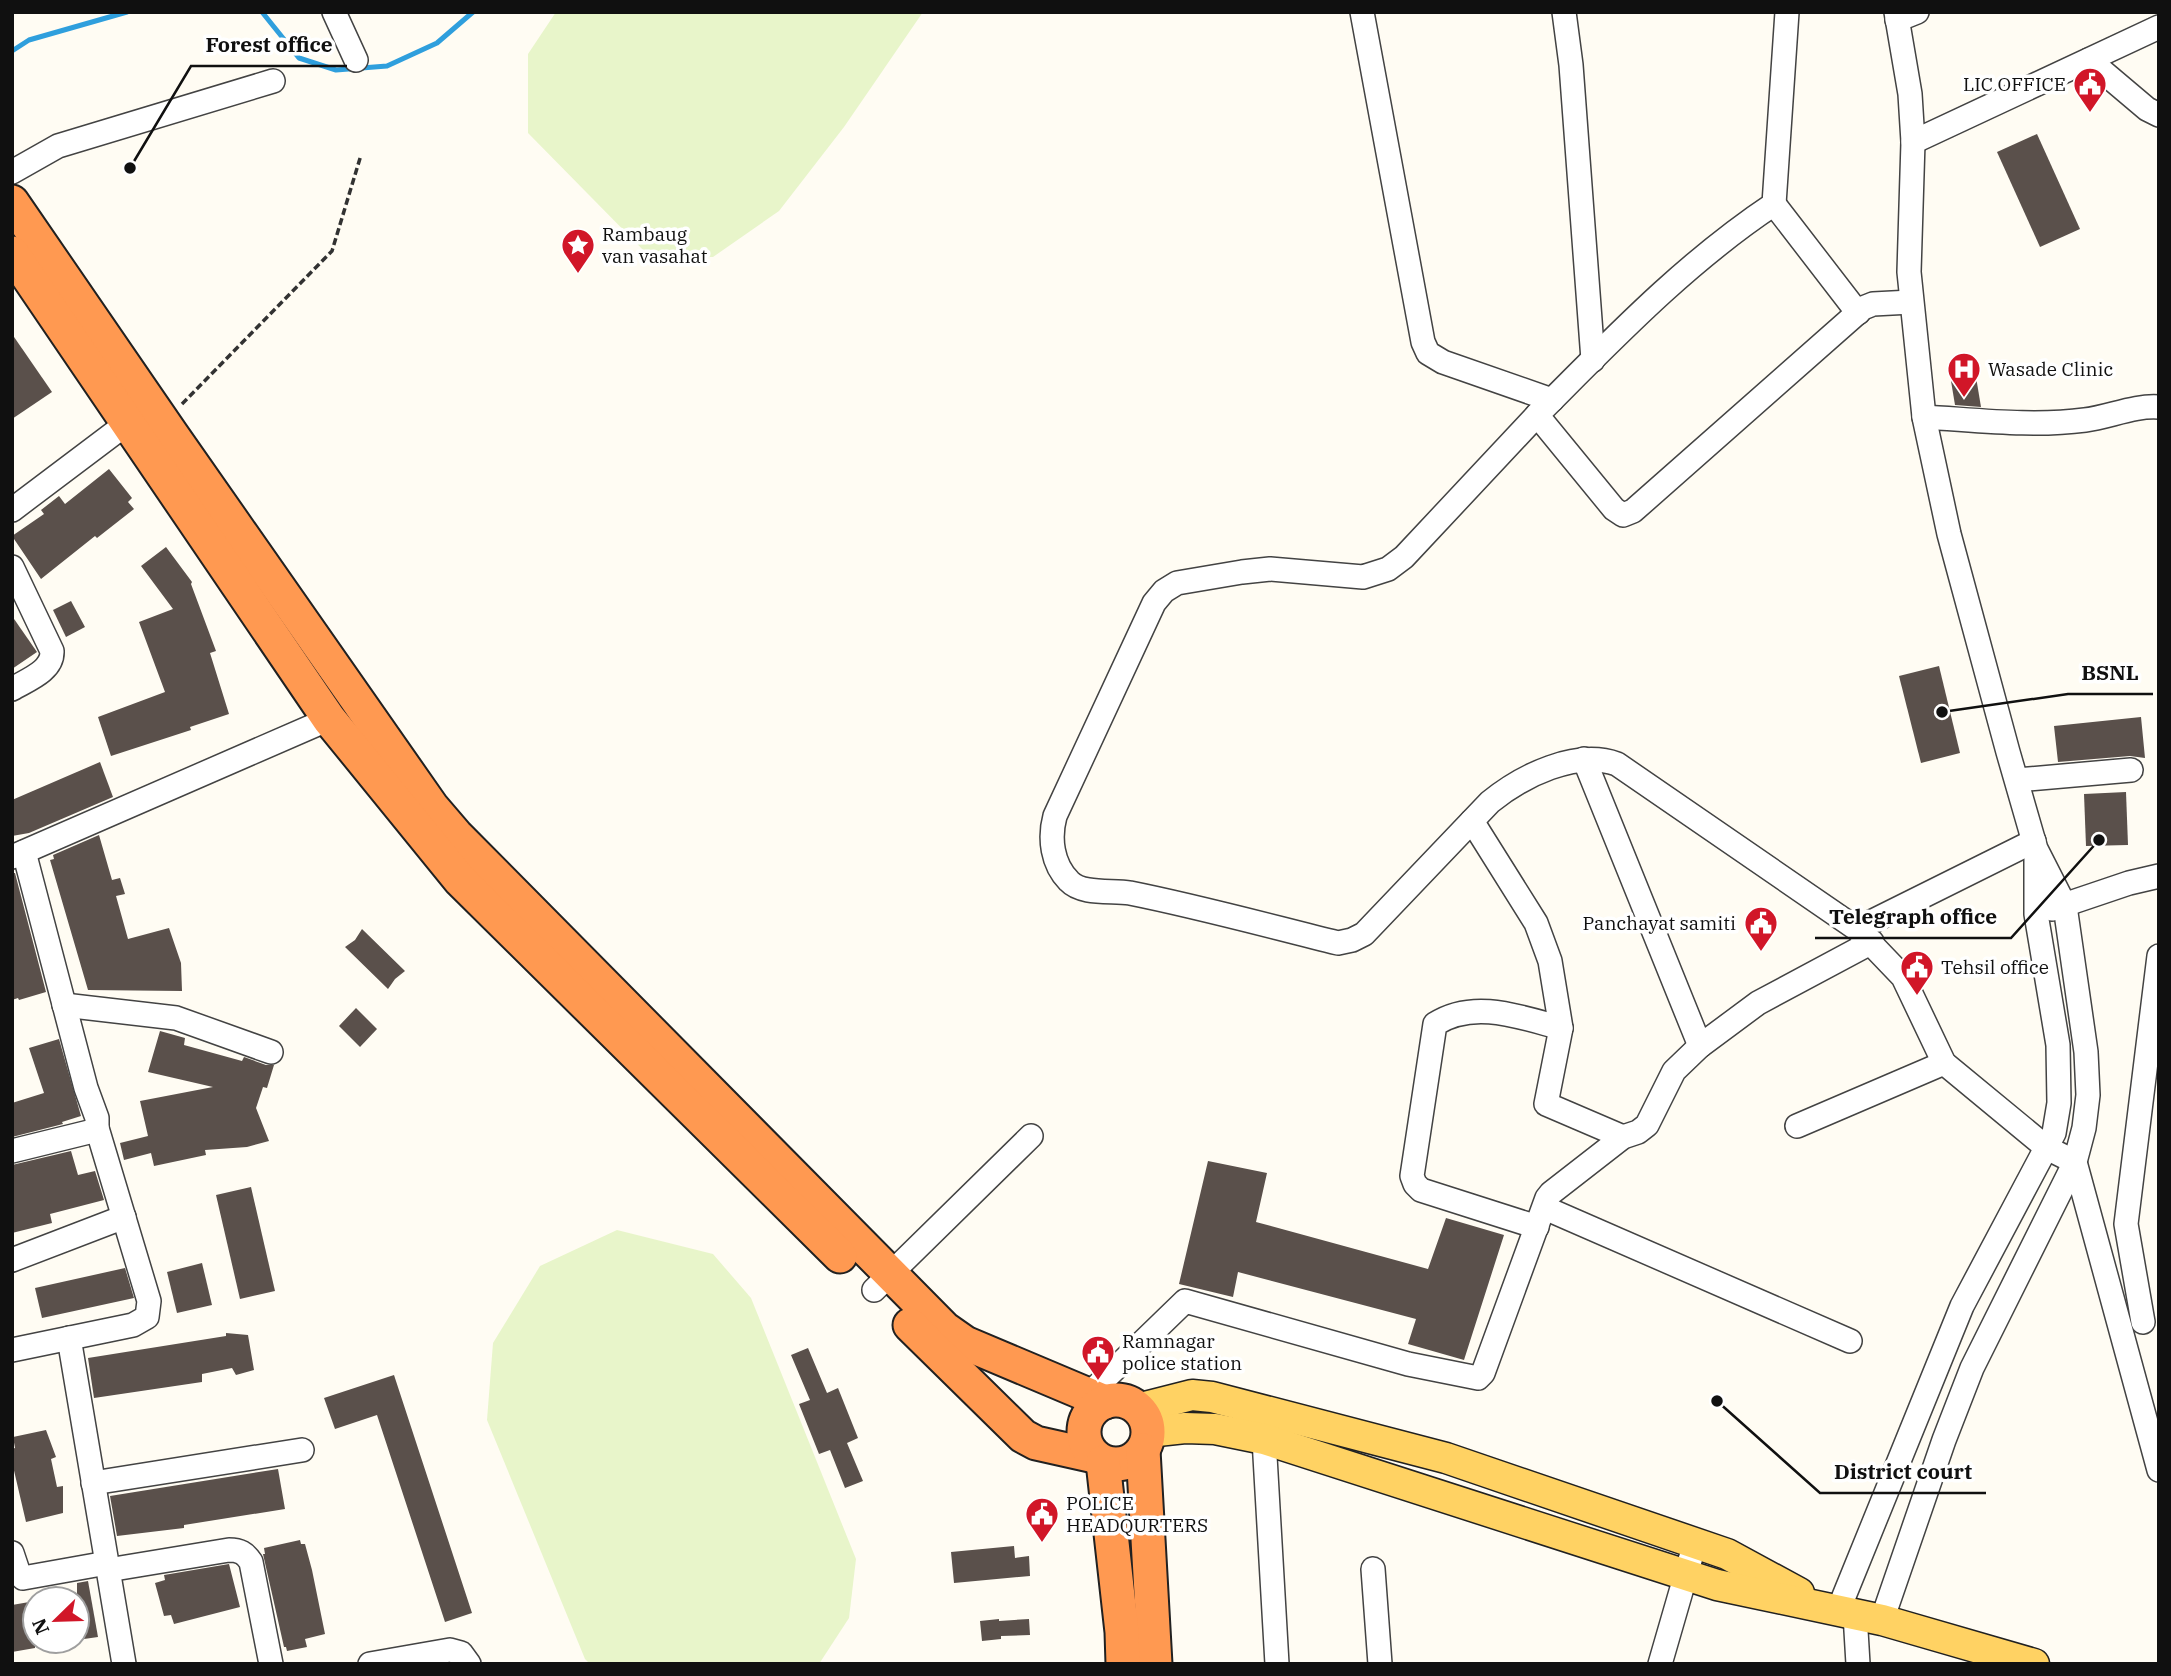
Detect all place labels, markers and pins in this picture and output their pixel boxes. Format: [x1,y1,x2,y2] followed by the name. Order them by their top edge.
[191,24,347,66] callout: Forest office
[2071,65,2109,114] public building icon: LIC OFFICE
[1963,72,2066,96] place label: LIC OFFICE
[602,222,708,268] place label: Rambaug van vasahat
[559,226,597,275] place icon: Rambaug van vasahat
[1945,350,1983,399] hospital icon: Wasade Clinic
[1988,357,2114,381] place label: Wasade Clinic
[2068,652,2153,694] callout: BSNL
[1815,896,2011,938] callout: Telegraph office
[1742,904,1780,953] public building icon: Panchayat samiti
[1582,911,1736,935] place label: Panchayat samiti
[1898,948,1936,997] public building icon: Tehsil office
[1941,955,2049,979] place label: Tehsil office
[1122,1329,1242,1375] place label: Ramnagar police station
[1079,1333,1117,1382] public building icon: Ramnagar police station
[1820,1451,1986,1493] callout: District court
[1066,1491,1208,1537] place label: POLICE HEADQURTERS
[1023,1495,1061,1544] public building icon: POLICE HEADQURTERS

